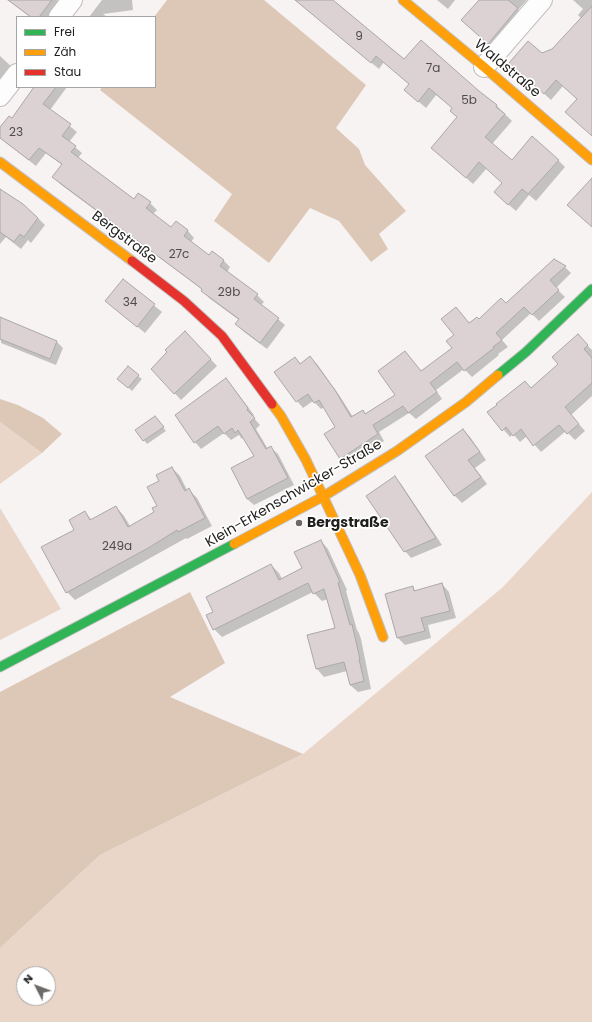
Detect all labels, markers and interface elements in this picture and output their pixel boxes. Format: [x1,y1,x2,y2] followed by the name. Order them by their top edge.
[16,16,156,88] legend
[54,23,75,40] text: Frei
[355,30,363,44] house number: 9
[470,36,544,102] street label: Waldstraße
[54,43,76,60] text: Zäh
[426,62,440,76] house number: 7a
[54,63,81,80] text: Stau
[461,94,477,108] house number: 5b
[9,126,23,140] house number: 23
[88,208,160,268] street label: Bergstraße
[169,248,189,262] house number: 27c
[218,286,240,300] house number: 29b
[123,296,137,310] house number: 34
[203,436,385,552] street label: Klein-Erkenschwicker-Straße
[307,515,389,531] place label: Bergstraße
[294,518,304,528] marker: Bergstraße
[102,540,132,554] house number: 249a
[16,966,56,1006] north arrow
[19,970,37,987] text: N

